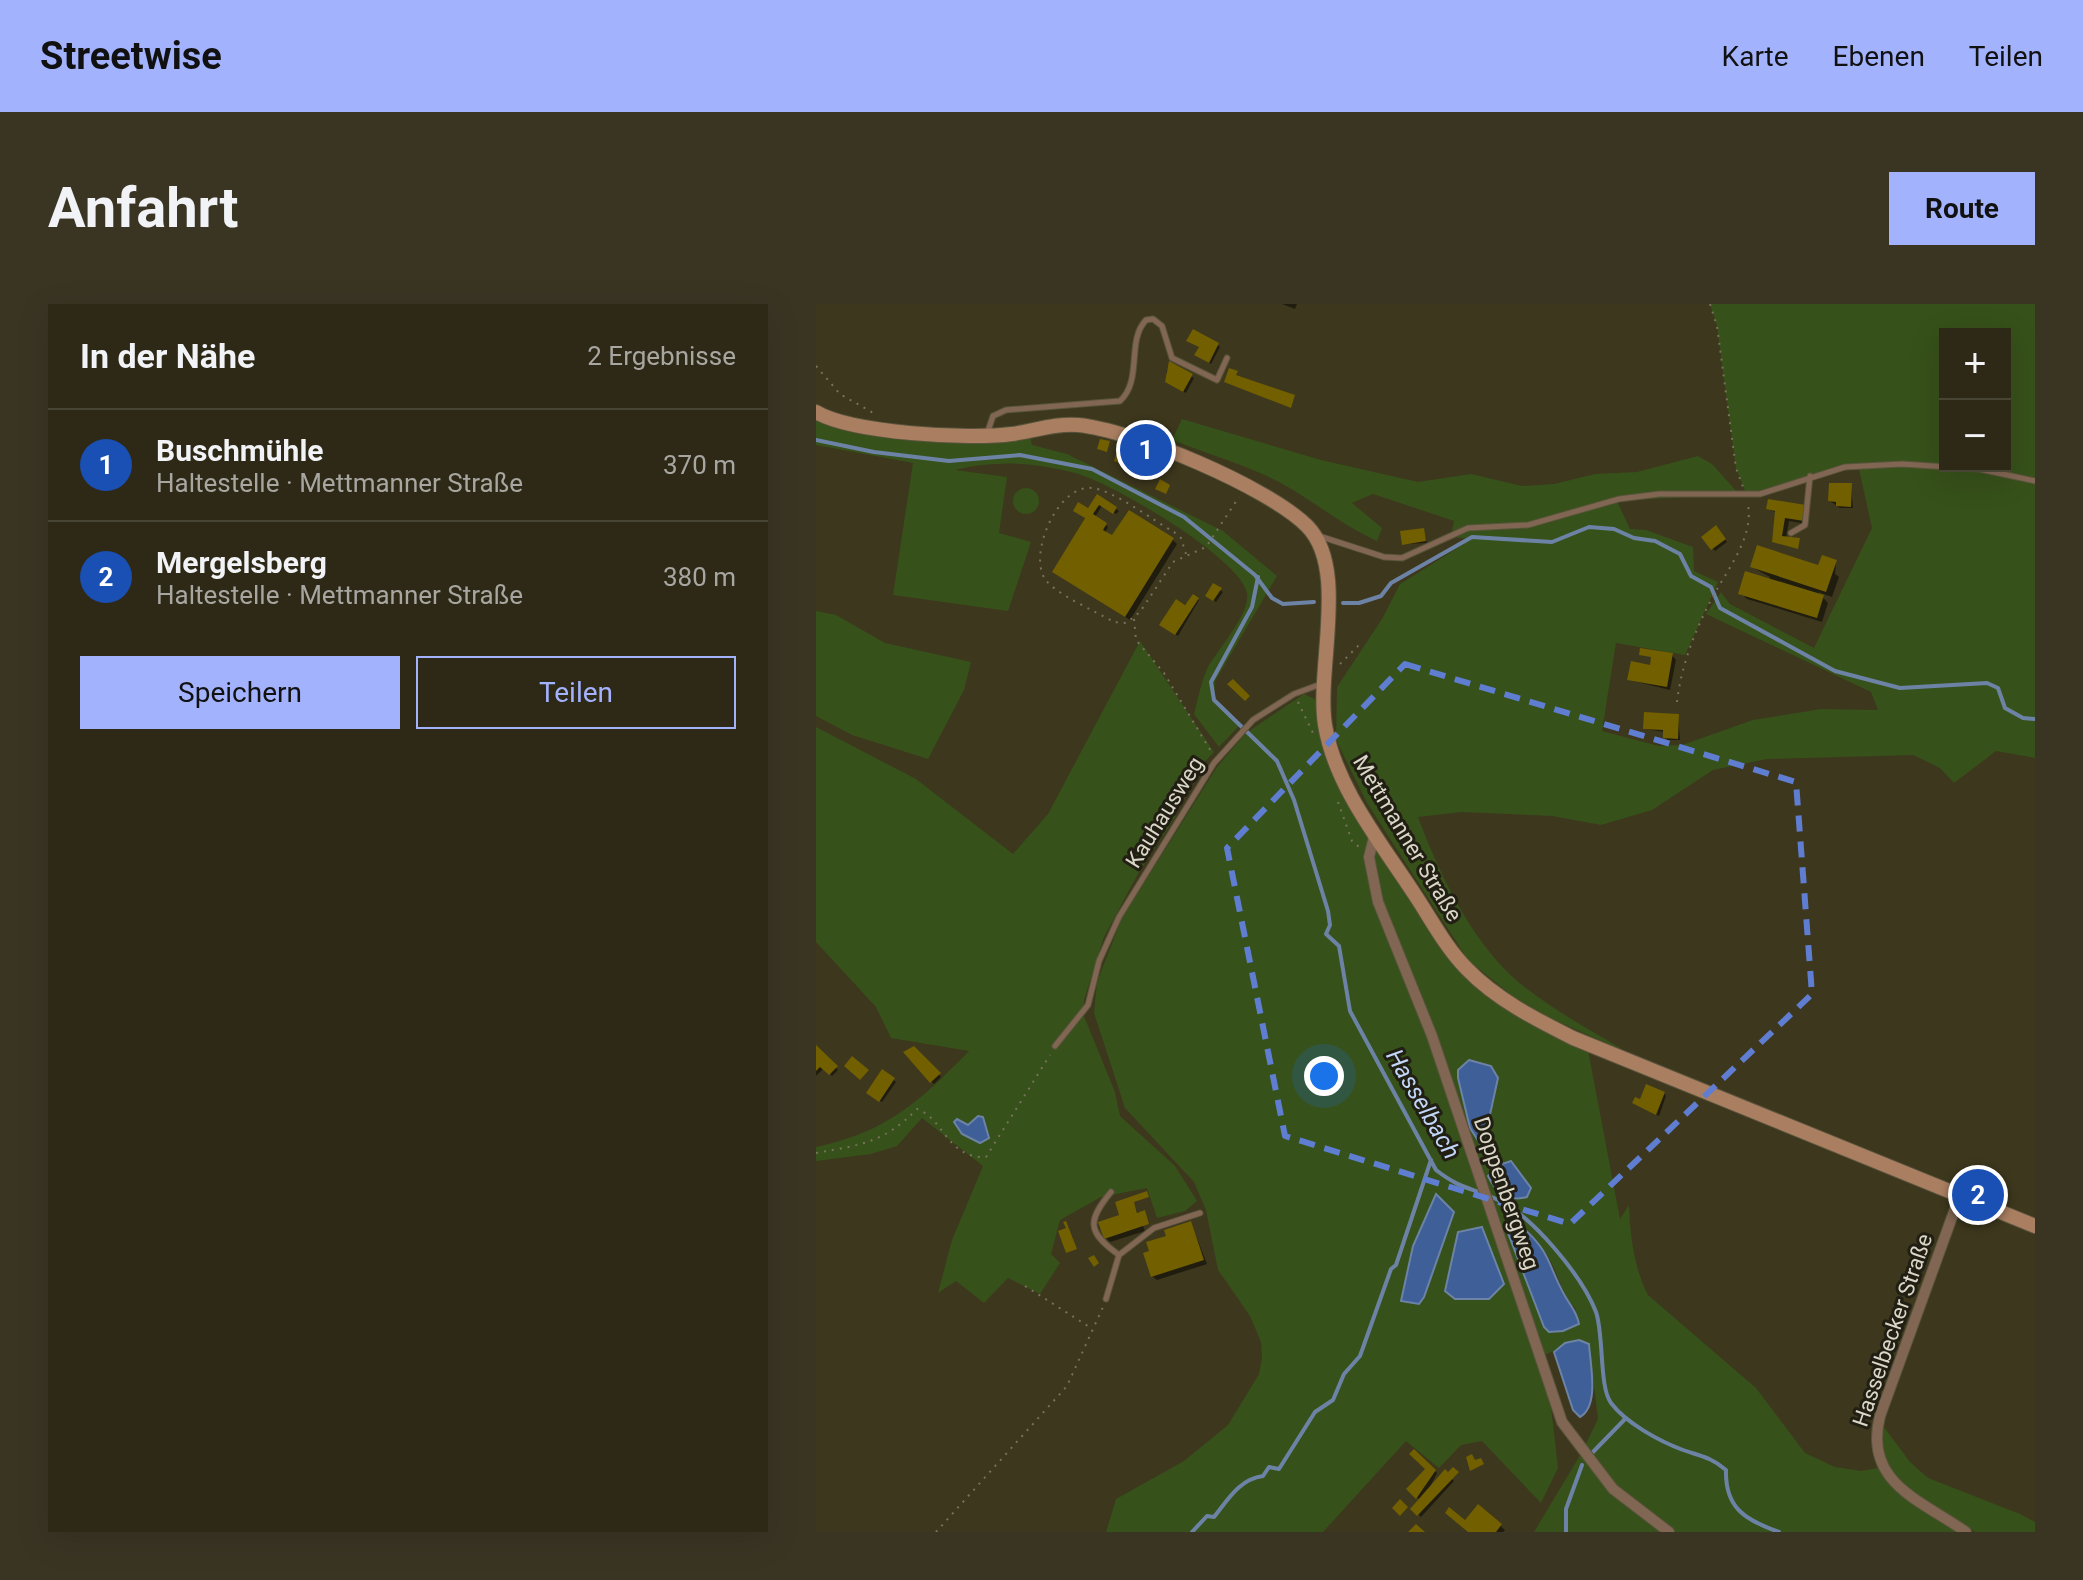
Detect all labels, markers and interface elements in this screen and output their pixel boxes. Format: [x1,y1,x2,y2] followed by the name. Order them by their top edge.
[40,34,222,78] text: Streetwise
[1722,40,1789,73] text: Karte
[1833,40,1925,73] text: Ebenen
[1969,40,2043,73] text: Teilen
[1889,172,2035,245] button: Route
[48,175,238,241] text: Anfahrt
[1939,328,2011,472] map controls
[1939,328,2011,400] button: +
[80,336,255,376] text: In der Nähe
[587,341,736,371] text: 2 Ergebnisse
[1939,400,2011,472] button: −
[1120,420,1172,480] pin: 1
[156,433,324,468] text: Buschmühle
[99,450,113,480] text: 1
[663,450,736,480] text: 370 m
[156,468,523,498] text: Haltestelle · Mettmanner Straße
[156,545,327,580] text: Mergelsberg
[99,562,113,592] text: 2
[663,562,736,592] text: 380 m
[156,580,523,610] text: Haltestelle · Mettmanner Straße
[80,656,400,729] button: Speichern
[416,656,736,729] button: Teilen
[1348,751,1467,926] street label: Mettmanner Straße
[1120,752,1208,872] street label: Kauhausweg
[1380,1044,1466,1164] water label: Hasselbach
[1304,1056,1344,1096] your location
[1469,1114,1544,1273] street label: Doppenbergweg
[1952,1165,2004,1225] pin: 2
[1848,1230,1937,1430] street label: Hasselbecker Straße

